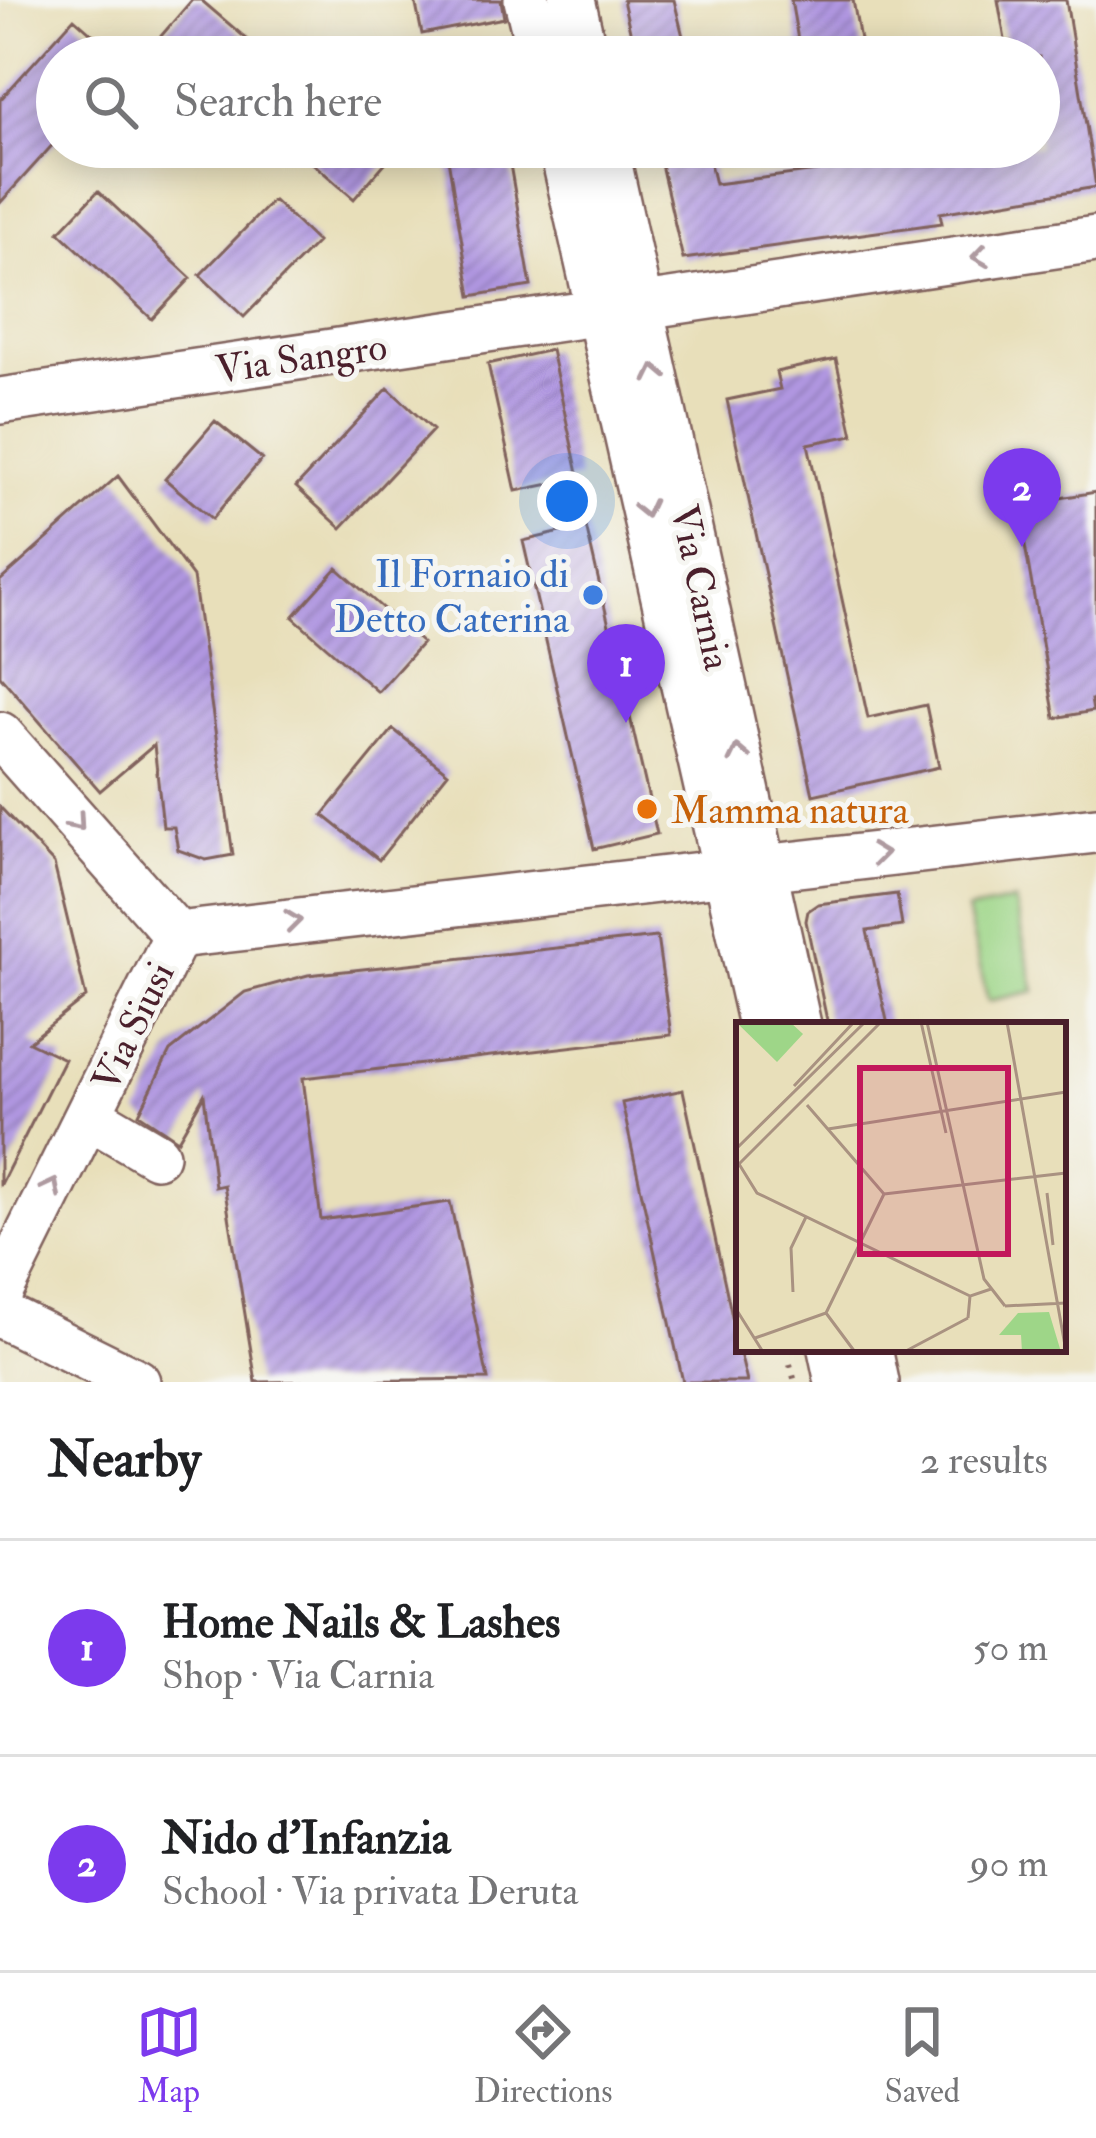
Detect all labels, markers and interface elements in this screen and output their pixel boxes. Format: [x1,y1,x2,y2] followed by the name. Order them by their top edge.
[36,36,1060,168] search box
[78,69,144,135] icon: search
[174,74,382,130] text: Search here
[970,242,990,268] one-way arrow
[213,322,390,395] street label: Via Sangro
[643,363,668,383] one-way arrow
[983,448,1061,547] pin: 2
[537,471,597,531] your location
[632,499,657,519] one-way arrow
[659,500,742,675] street label: Via Carnia
[334,550,570,644] place label: Il Fornaio di Detto Caterina
[580,582,606,608] marker: Il Fornaio di Detto Caterina
[587,624,665,723] pin: 1
[727,744,752,764] one-way arrow
[671,786,910,835] place label: Mamma natura
[634,796,660,822] marker: Mamma natura
[62,809,84,831] one-way arrow
[869,842,889,868] one-way arrow
[284,909,303,935] one-way arrow
[81,954,186,1099] street label: Via Siusi
[736,1022,1066,1352] inset map
[38,1178,61,1200] one-way arrow
[48,1428,201,1492] text: Nearby
[920,1436,1048,1485] text: 2 results
[162,1595,560,1651] text: Home Nails & Lashes
[80,1623,94,1672] text: 1
[973,1623,1048,1672] text: 50 m
[162,1651,434,1700] text: Shop · Via Carnia
[162,1811,450,1867] text: Nido d'Infanzia
[77,1839,97,1888] text: 2
[970,1839,1048,1888] text: 90 m
[162,1867,579,1916] text: School · Via privata Deruta
[136,1999,202,2112] tab: Map
[474,1999,613,2112] tab: Directions
[885,1999,960,2112] tab: Saved

